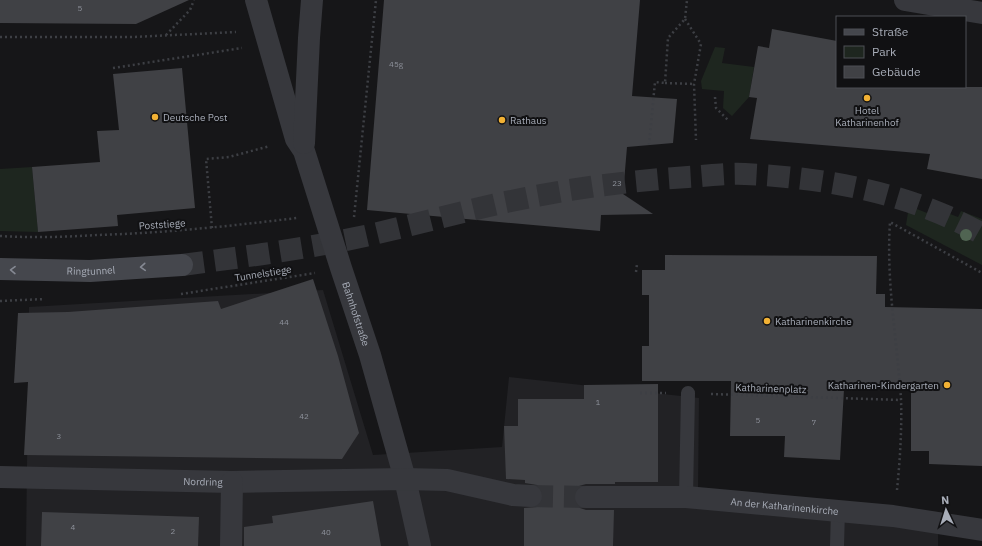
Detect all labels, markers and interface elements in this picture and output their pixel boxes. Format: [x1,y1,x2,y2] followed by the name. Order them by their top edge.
[78,3,83,13] house number: 5
[836,16,966,88] legend
[872,24,909,39] text: Straße
[872,44,897,59] text: Park
[389,59,404,69] house number: 45g
[872,64,921,79] text: Gebäude
[862,93,872,103] marker: Hotel Katharinenhof
[835,104,900,129] place label: Hotel Katharinenhof
[163,111,228,124] place label: Deutsche Post
[150,112,160,122] marker: Deutsche Post
[510,114,547,127] place label: Rathaus
[497,115,507,125] marker: Rathaus
[612,178,622,188] house number: 23
[138,216,186,233] street label: Poststiege
[234,262,293,284] street label: Tunnelstiege
[66,263,116,278] street label: Ringtunnel
[140,263,146,272] one-way arrow
[10,266,16,274] one-way arrow
[339,280,373,348] street label: Bahnhofstraße
[775,315,852,328] place label: Katharinenkirche
[762,316,772,326] marker: Katharinenkirche
[279,317,289,327] house number: 44
[828,379,939,392] place label: Katharinen-Kindergarten
[942,380,952,390] marker: Katharinen-Kindergarten
[735,381,807,396] street label: Katharinenplatz
[596,397,601,407] house number: 1
[299,411,309,421] house number: 42
[756,415,761,425] house number: 5
[812,417,817,427] house number: 7
[57,431,62,441] house number: 3
[183,475,223,489] street label: Nordring
[926,490,966,530] north arrow
[941,493,950,507] text: N
[730,495,840,518] street label: An der Katharinenkirche
[71,522,76,532] house number: 4
[171,526,176,536] house number: 2
[321,527,331,537] house number: 40

